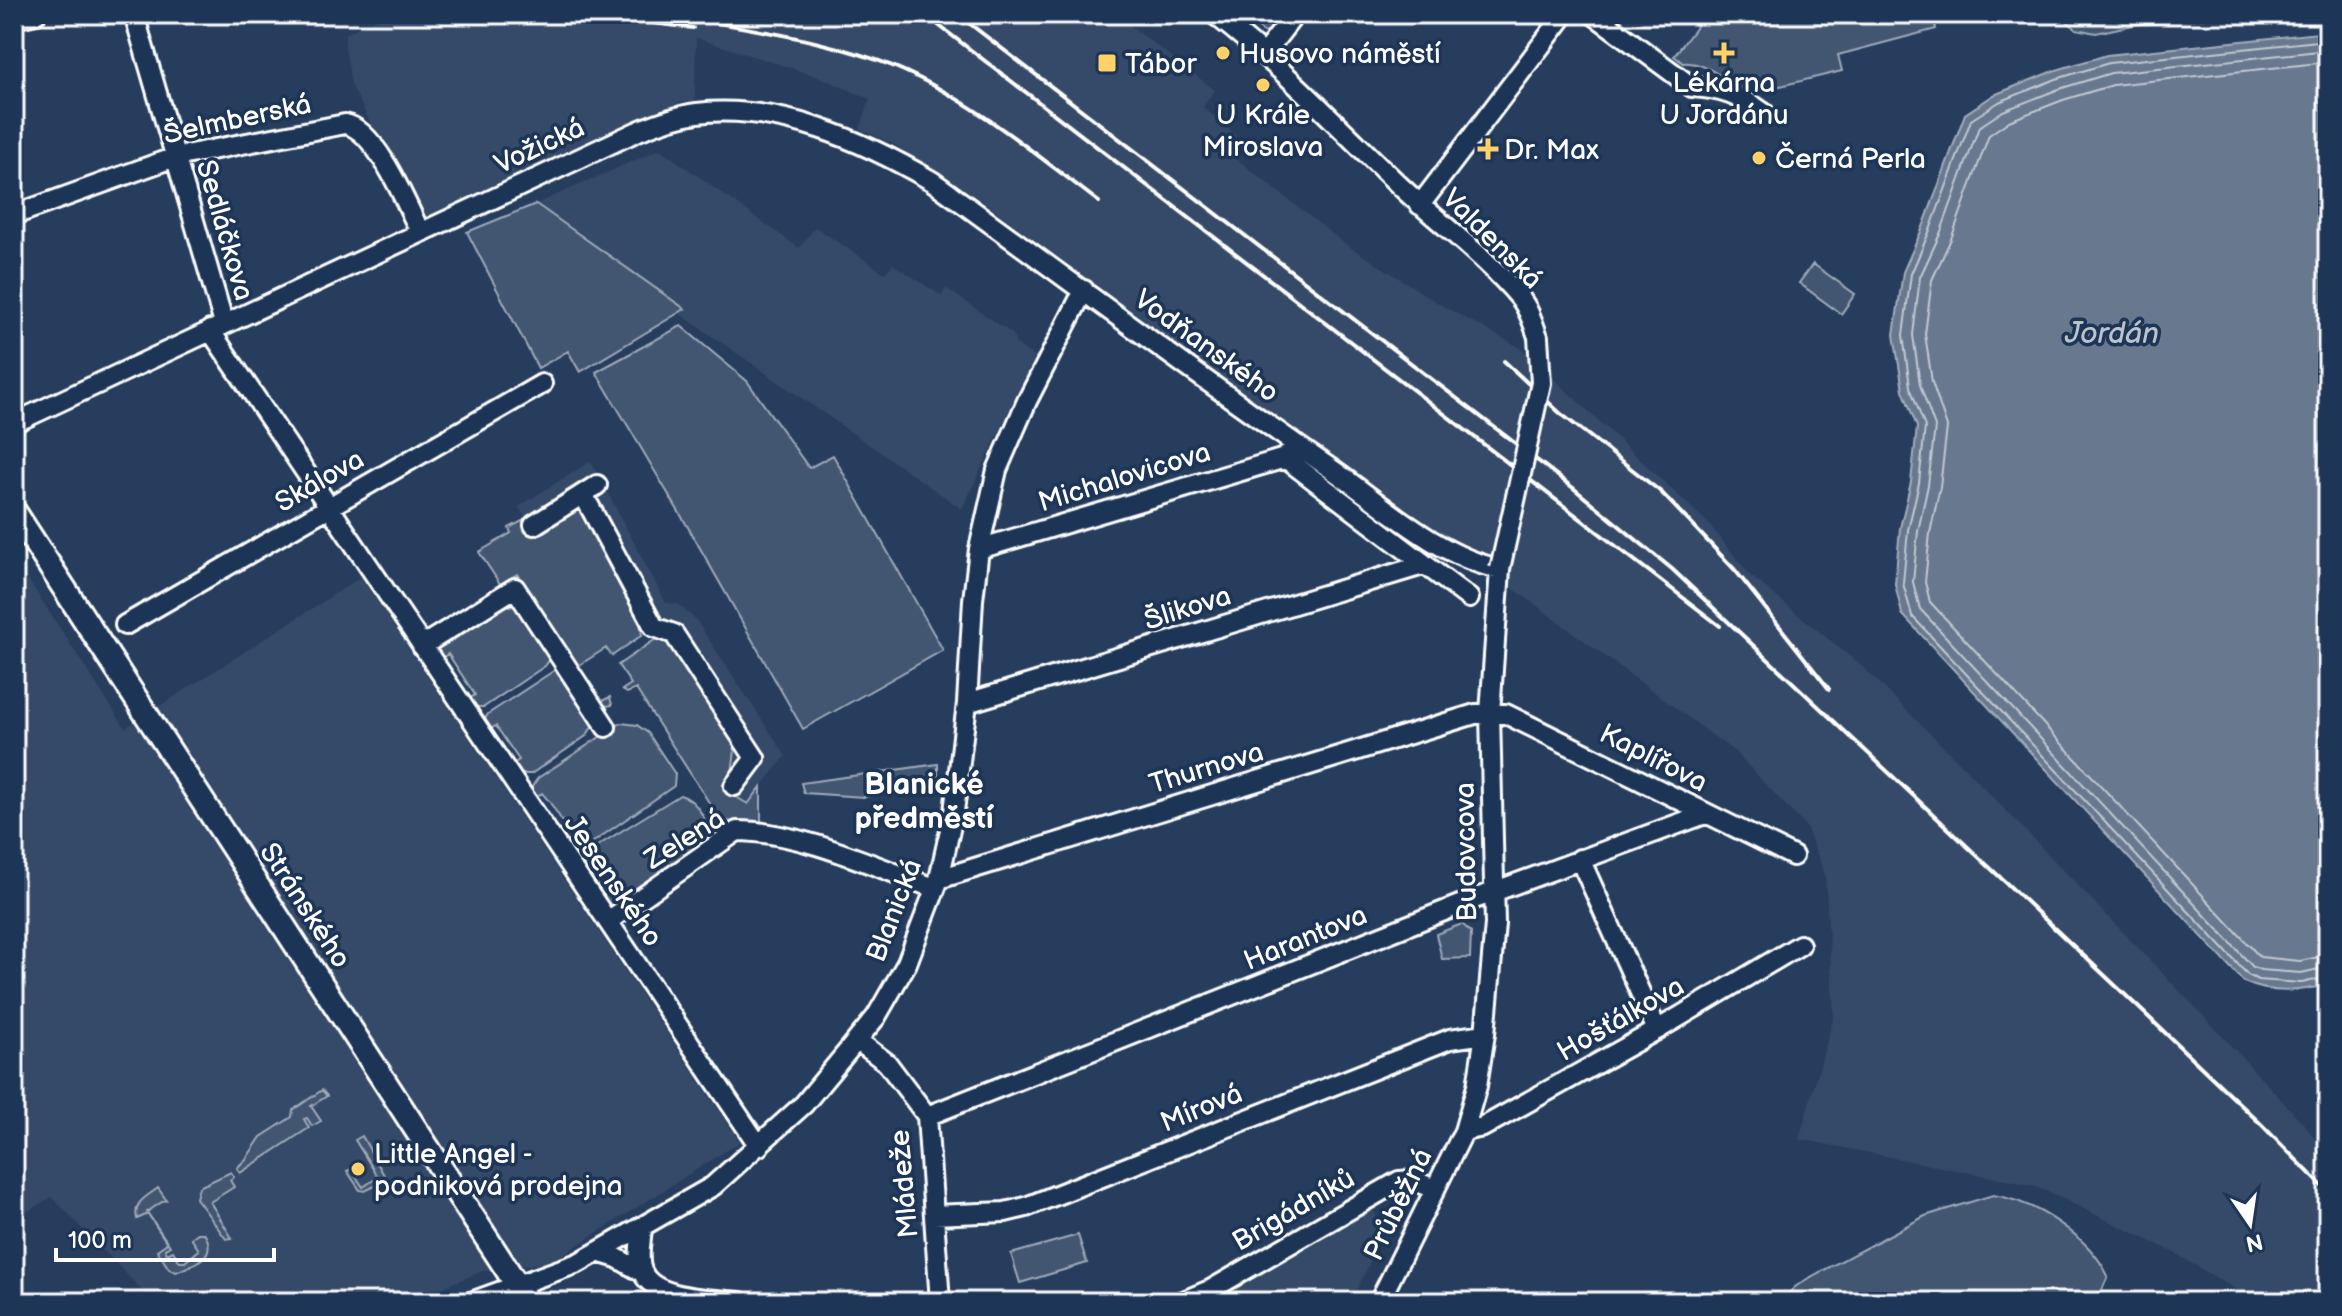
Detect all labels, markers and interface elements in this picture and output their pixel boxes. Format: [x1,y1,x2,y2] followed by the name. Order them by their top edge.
[1239,38,1441,71] place label: Husovo náměstí
[1214,44,1232,62] marker: Husovo náměstí
[1715,44,1733,62] marker: Lékárna U Jordánu
[1125,48,1197,81] place label: Tábor
[1096,52,1118,74] marker: Tábor
[1659,67,1789,132] place label: Lékárna U Jordánu
[1254,76,1272,94] marker: U Krále Miroslava
[160,88,314,151] street label: Šelmberská
[1203,99,1323,164] place label: U Krále Miroslava
[489,111,590,181] street label: Vožická
[1504,134,1599,167] place label: Dr. Max
[1479,140,1497,158] marker: Dr. Max
[1775,141,1926,176] place label: Černá Perla
[1750,149,1768,167] marker: Černá Perla
[189,156,260,304] street label: Sedláčkova
[1435,182,1549,296] street label: Valdenská
[1127,283,1285,410] street label: Vodňanského
[2064,316,2159,352] water label: Jordán
[1034,436,1215,519] street label: Michalovicova
[270,443,370,520] street label: Skálova
[1140,580,1235,637] street label: Šlikova
[1594,717,1713,800] street label: Kaplířova
[1145,735,1268,801] street label: Thurnova
[855,767,994,837] district label: Blanické předměstí
[1449,782,1484,922] street label: Budovcova
[638,802,731,877] street label: Zelená
[557,808,669,953] street label: Jesenského
[252,837,357,974] street label: Stránského
[860,854,929,967] street label: Blanická
[1239,899,1372,978] street label: Harantova
[1552,970,1690,1069] street label: Hošťálkova
[1156,1077,1247,1140] street label: Mírová
[883,1128,926,1240] street label: Mládeže
[374,1138,623,1203] place label: Little Angel - podniková prodejna
[1357,1143,1440,1266] street label: Průběžná
[349,1160,367,1178] marker: Little Angel - podniková prodejna
[1227,1162,1361,1258] street label: Brigádníků
[2210,1184,2290,1264] north arrow
[56,1212,274,1262] scale bar
[68,1226,132,1255] text: 100 m
[2243,1227,2265,1257] text: N

